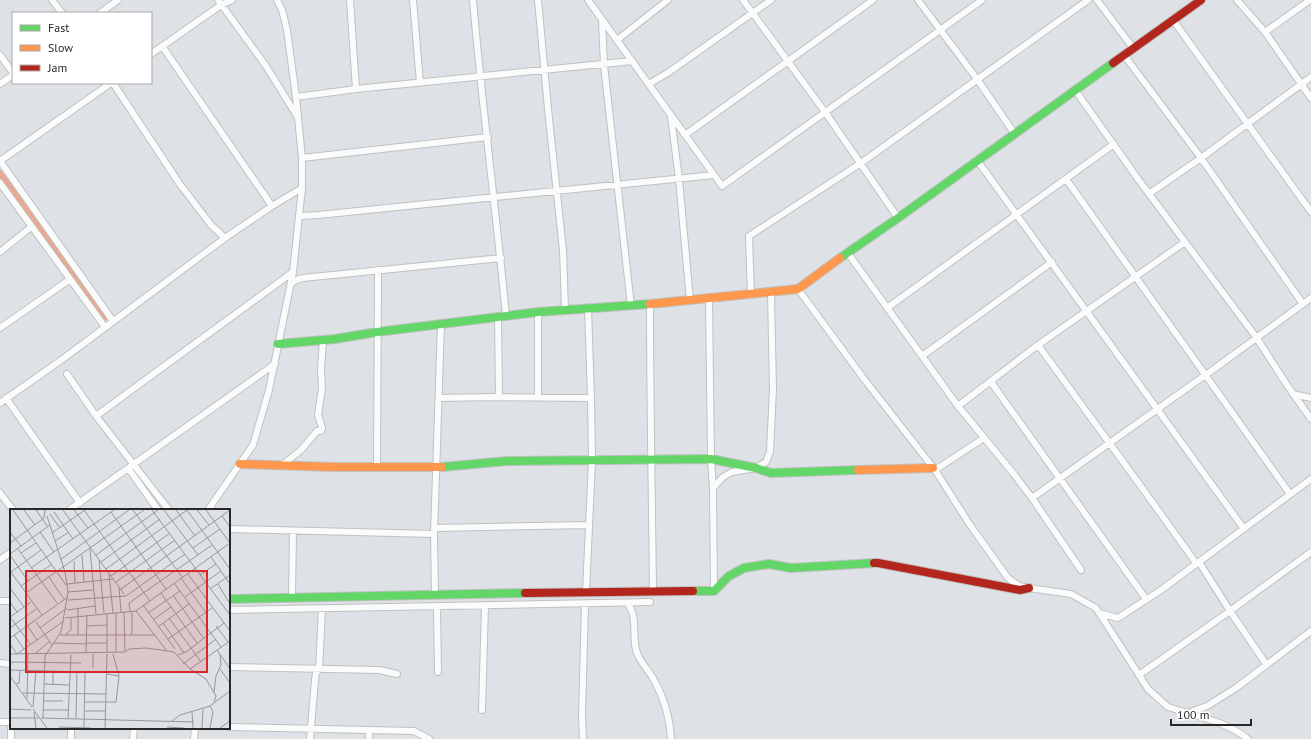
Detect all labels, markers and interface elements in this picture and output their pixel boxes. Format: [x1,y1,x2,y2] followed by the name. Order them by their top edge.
[12,12,152,84] legend
[48,20,69,35] text: Fast
[48,40,73,55] text: Slow
[47,60,67,75] text: Jam
[10,509,230,729] inset map
[1171,701,1251,727] scale bar
[1177,707,1210,722] text: 100 m

